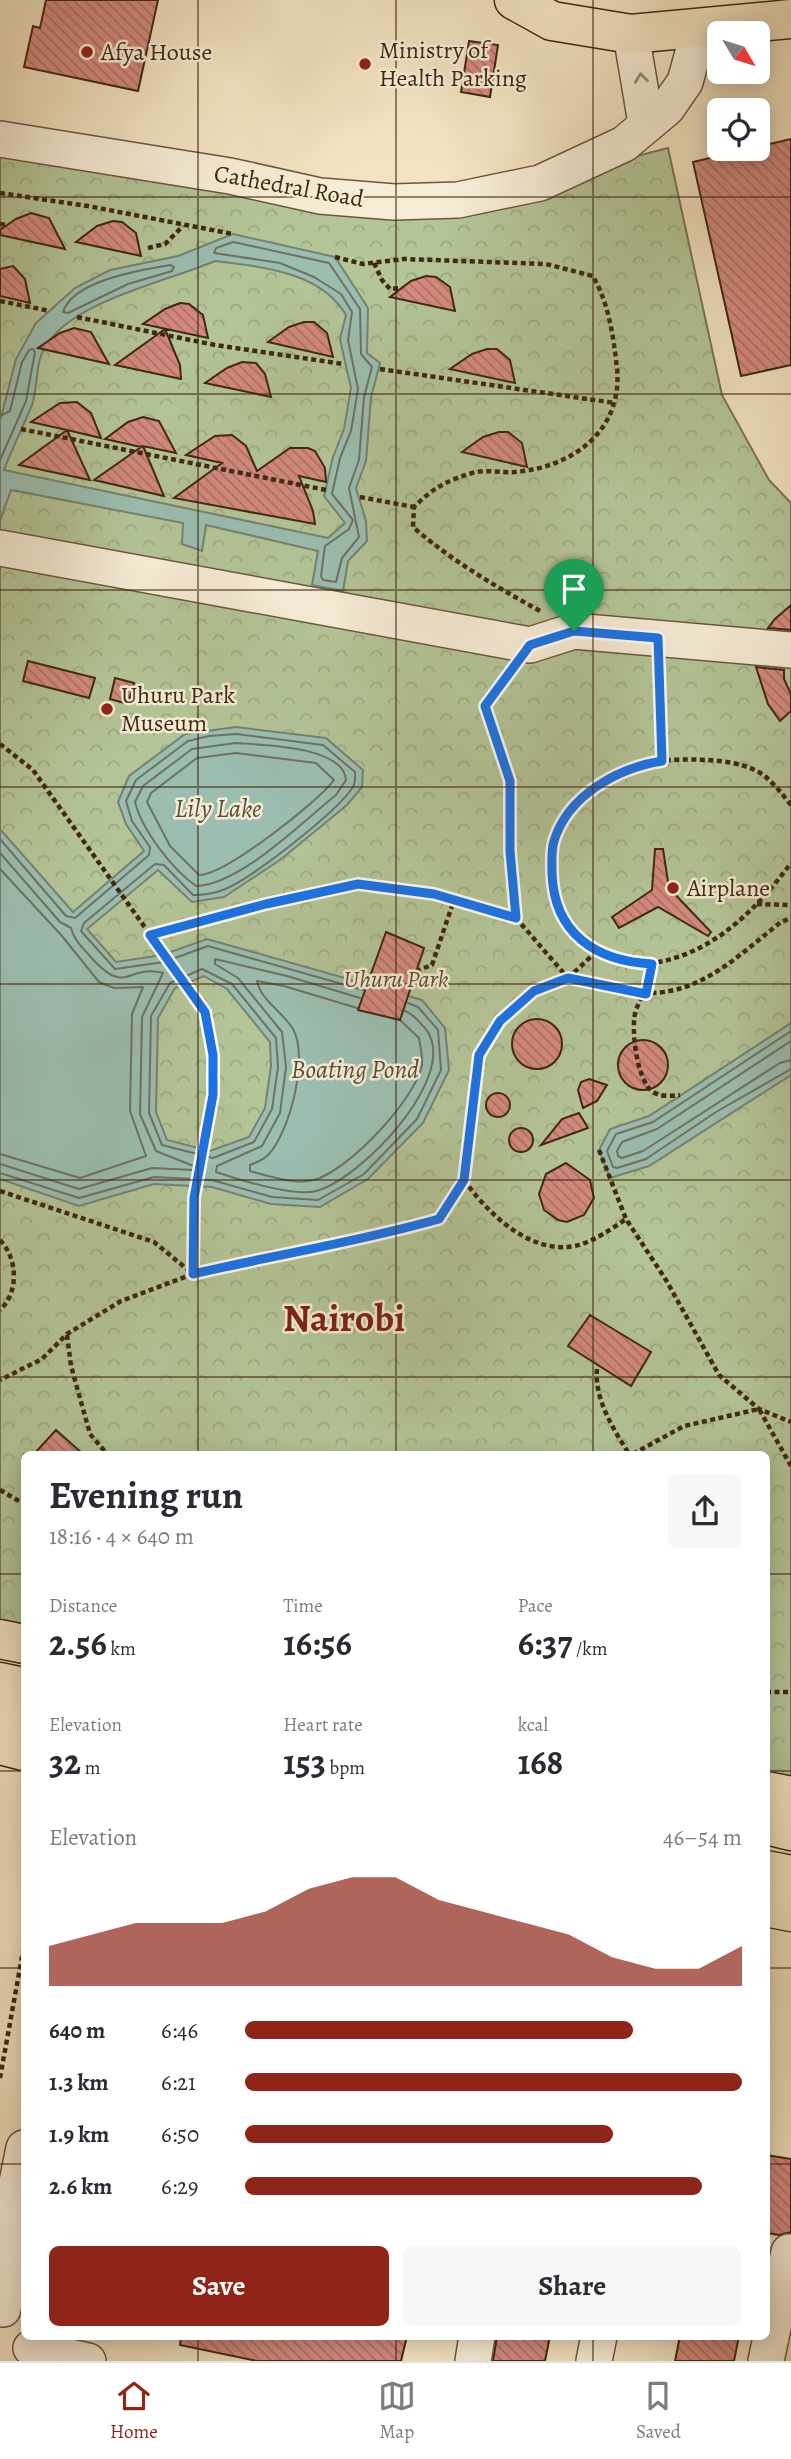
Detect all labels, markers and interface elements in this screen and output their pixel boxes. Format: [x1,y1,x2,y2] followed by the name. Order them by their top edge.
[707,21,770,84] north arrow
[707,21,770,161] map controls
[379,34,527,94] place label: Ministry of Health Parking
[100,36,212,68] place label: Afya House
[79,44,95,60] marker: Afya House
[357,56,373,72] marker: Ministry of Health Parking
[633,72,648,84] one-way arrow
[707,98,770,161] button: locate
[212,157,366,215] street label: Cathedral Road
[544,559,604,631] pin
[555,570,593,608] icon: arrive
[121,679,235,739] place label: Uhuru Park Museum
[99,701,115,717] marker: Uhuru Park Museum
[175,791,261,826] water label: Lily Lake
[686,872,770,904] place label: Airplane
[665,880,681,896] marker: Airplane
[344,963,449,995] park label: Uhuru Park
[291,1052,419,1087] water label: Boating Pond
[283,1292,405,1344] district label: Nairobi
[49,1469,243,1521] text: Evening run
[668,1474,742,1548] button: share
[49,1521,194,1552] text: 18:16 · 4 × 640 m
[49,1593,117,1619] text: Distance
[283,1593,323,1619] text: Time
[518,1593,553,1619] text: Pace
[49,1619,107,1667] text: 2.56
[283,1619,352,1667] text: 16:56
[518,1619,572,1667] text: 6:37
[107,1636,136,1662] text: km
[572,1636,608,1662] text: /km
[49,1712,122,1738] text: Elevation
[283,1712,363,1738] text: Heart rate
[518,1712,548,1738] text: kcal
[49,1738,81,1786] text: 32
[283,1738,326,1786] text: 153
[518,1738,563,1786] text: 168
[81,1755,101,1781] text: m
[326,1755,365,1781] text: bpm
[49,1822,137,1853] text: Elevation
[663,1822,742,1853] text: 46–54 m
[49,2015,105,2046] text: 640 m
[161,2015,198,2046] text: 6:46
[49,2067,109,2098] text: 1.3 km
[161,2067,196,2098] text: 6:21
[49,2119,109,2150] text: 1.9 km
[161,2119,199,2150] text: 6:50
[49,2171,112,2202] text: 2.6 km
[161,2171,199,2202] text: 6:29
[49,2246,389,2326] button: Save
[403,2246,742,2326] button: Share
[110,2377,158,2445] tab: Home
[378,2377,416,2445] tab: Map
[636,2377,681,2445] tab: Saved

